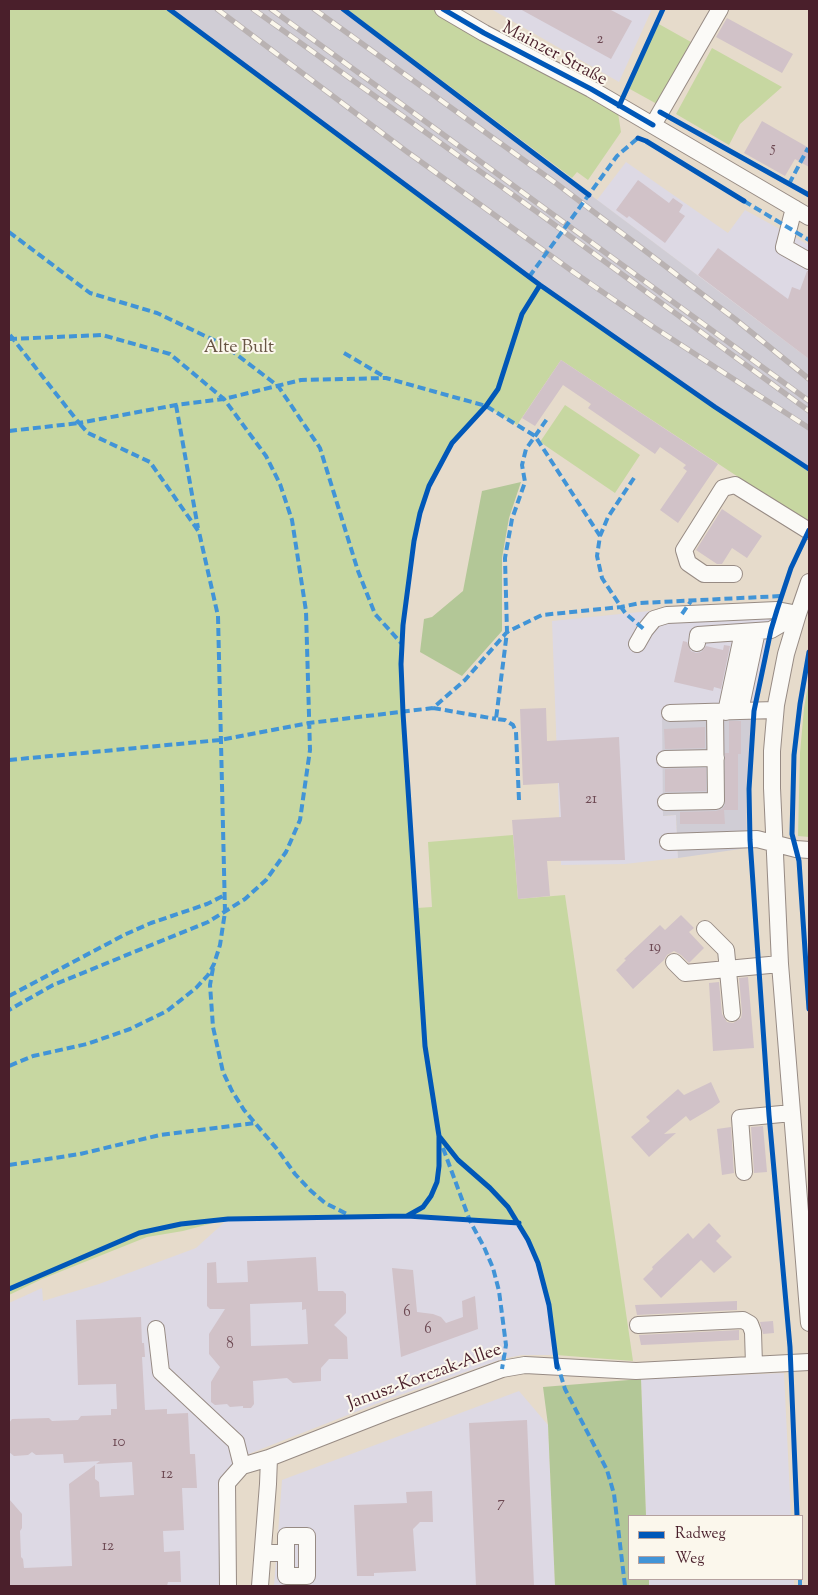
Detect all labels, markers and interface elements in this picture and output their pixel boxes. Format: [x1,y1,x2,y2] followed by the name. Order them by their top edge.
[498,18,610,92] street label: Mainzer Straße
[596,31,604,49] house number: 2
[770,140,776,158] house number: 5
[204,338,274,360] park label: Alte Bult
[585,791,597,809] house number: 21
[649,939,661,957] house number: 19
[403,1304,411,1322] house number: 6
[424,1321,432,1339] house number: 6
[226,1336,234,1354] house number: 8
[345,1340,505,1416] street label: Janusz-Korczak-Allee
[113,1434,125,1452] house number: 10
[161,1466,173,1484] house number: 12
[497,1495,505,1513] house number: 7
[628,1515,803,1580] legend
[675,1524,726,1545] text: Radweg
[102,1538,114,1556] house number: 12
[675,1549,705,1570] text: Weg

